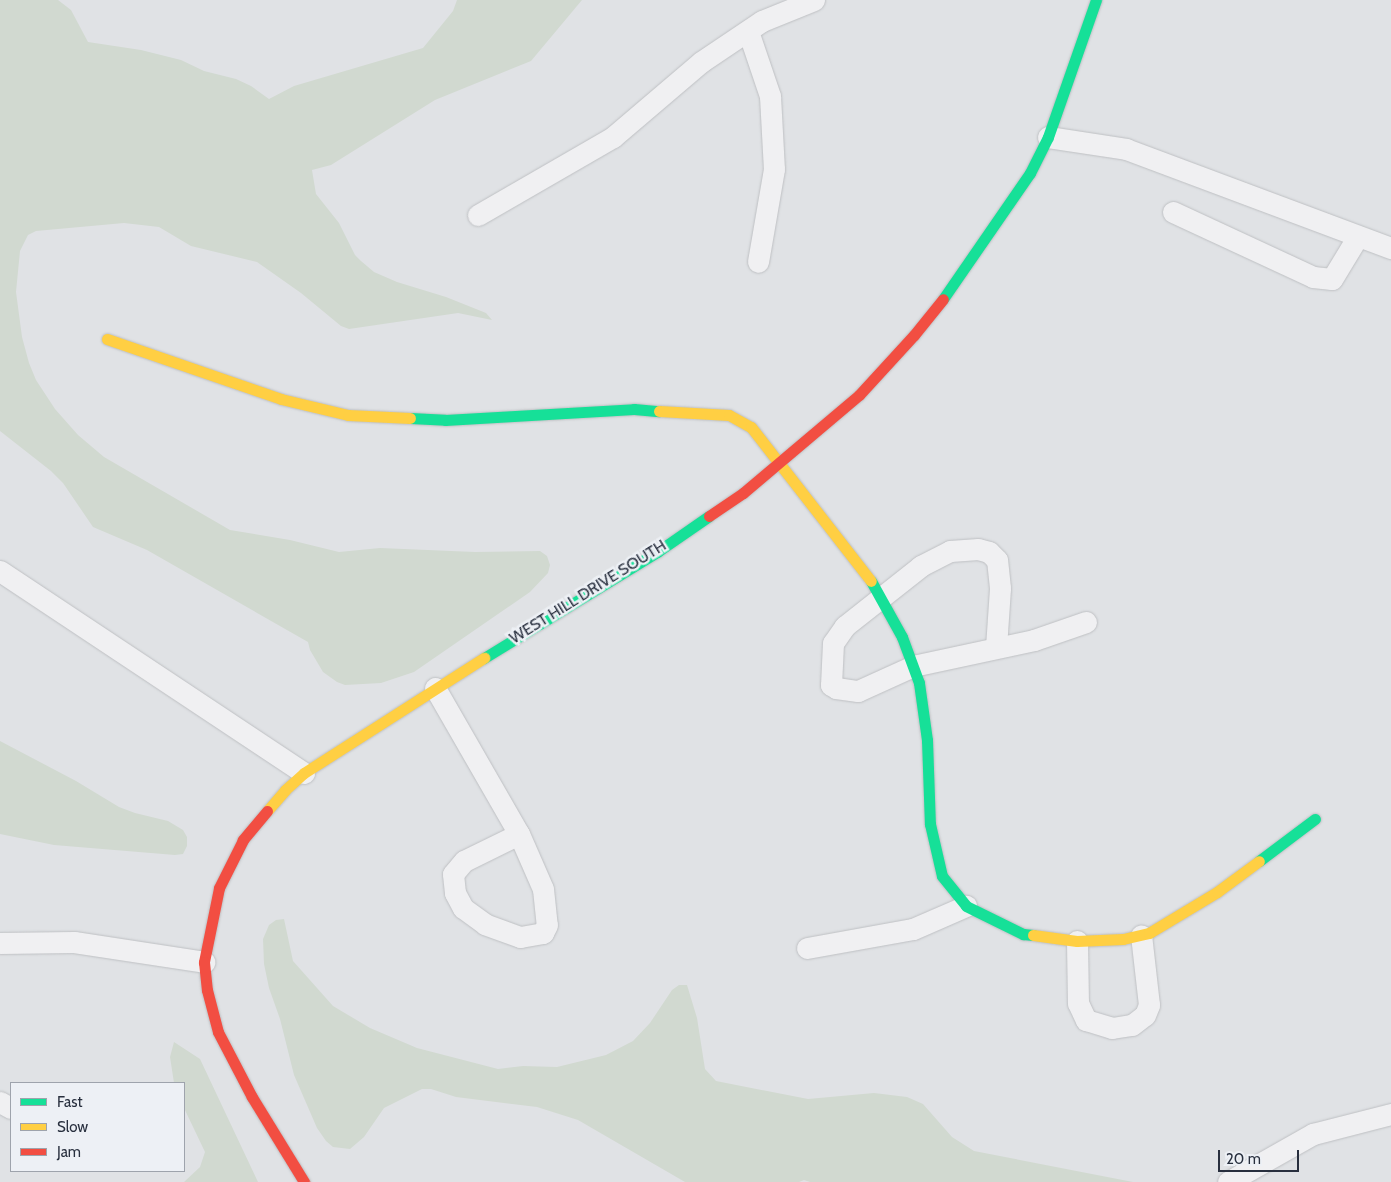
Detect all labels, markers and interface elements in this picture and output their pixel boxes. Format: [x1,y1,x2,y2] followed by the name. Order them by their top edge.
[506,536,670,648] street label: WEST HILL DRIVE SOUTH
[10,1082,185,1172] legend
[57,1093,82,1111] text: Fast
[57,1118,88,1136] text: Slow
[1221,1140,1302,1172] scale bar
[57,1143,81,1161] text: Jam
[1226,1150,1261,1168] text: 20 m

